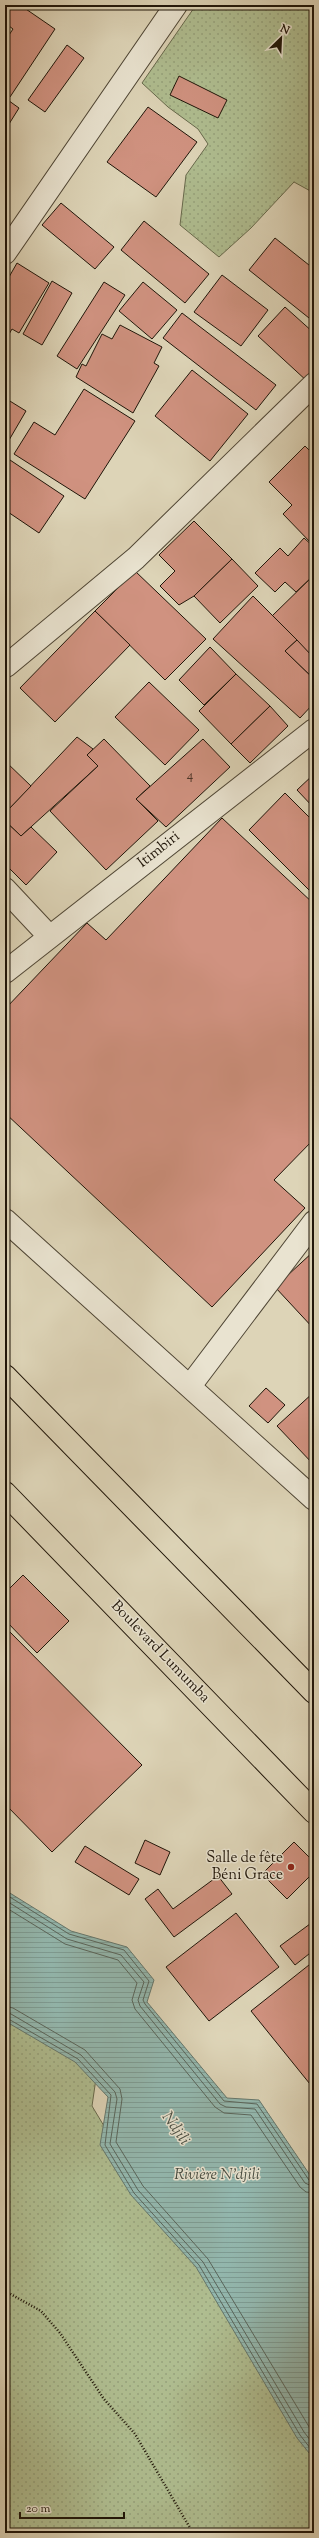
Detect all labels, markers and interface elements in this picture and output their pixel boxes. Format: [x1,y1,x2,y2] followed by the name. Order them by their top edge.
[261,18,301,58] north arrow
[276,20,292,39] text: N
[187,767,194,785] house number: 4
[133,827,185,873] street label: Itimbiri
[106,1596,214,1708] street label: Boulevard Lumumba
[206,1848,283,1886] place label: Salle de fête Béni Grace
[286,1862,296,1872] marker: Salle de fête Béni Grace
[155,2108,195,2150] water label: Ndjili
[174,2164,260,2187] water label: Rivière N'djili
[20,2494,124,2520] scale bar
[26,2500,51,2518] text: 20 m

